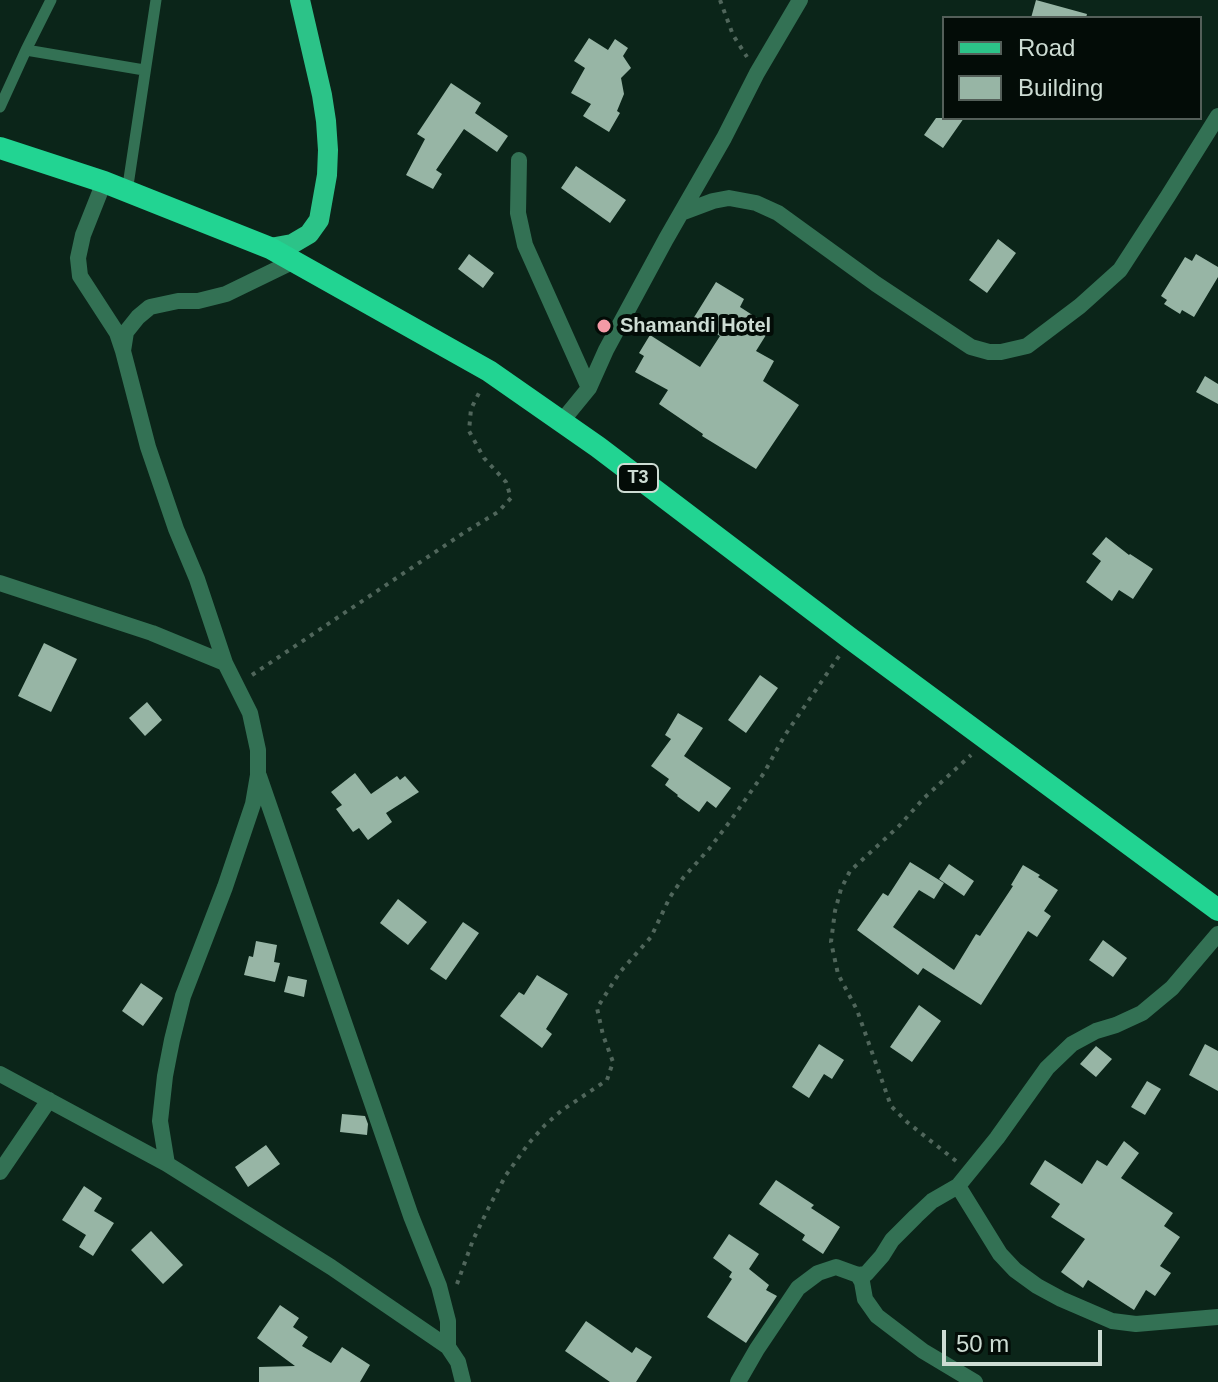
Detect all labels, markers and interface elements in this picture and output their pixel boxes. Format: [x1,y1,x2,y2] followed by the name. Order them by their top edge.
[942,16,1202,120] legend
[1018,34,1075,61] text: Road
[1018,74,1103,101] text: Building
[620,314,771,338] place label: Shamandi Hotel
[595,317,613,335] marker: Shamandi Hotel
[618,464,658,492] road number: T3
[946,1314,1106,1364] scale bar
[956,1330,1009,1357] text: 50 m

